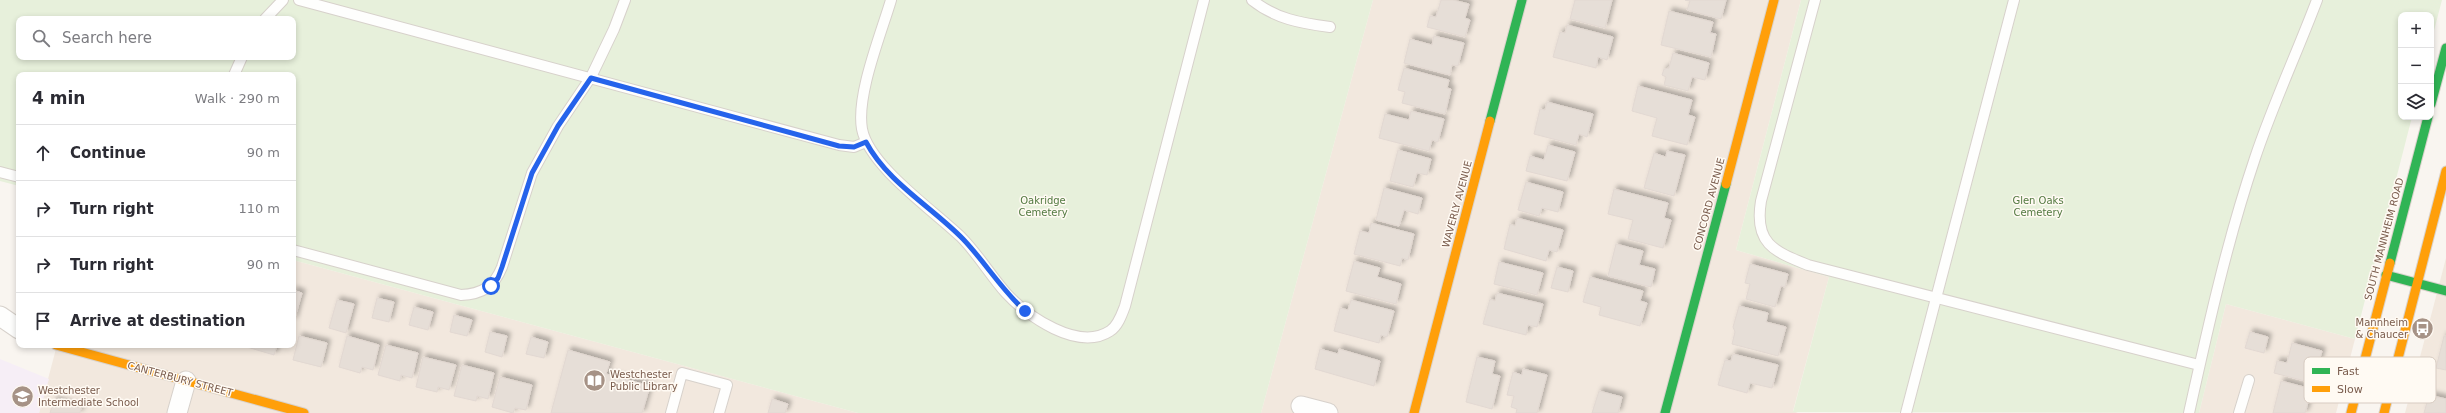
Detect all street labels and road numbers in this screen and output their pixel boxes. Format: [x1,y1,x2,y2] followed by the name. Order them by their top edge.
[1691,156,1727,252] street label: CONCORD AVENUE
[1440,159,1474,249] street label: WAVERLY AVENUE
[2362,176,2406,302] street label: SOUTH MANNHEIM ROAD
[126,360,235,399] street label: CANTERBURY STREET

